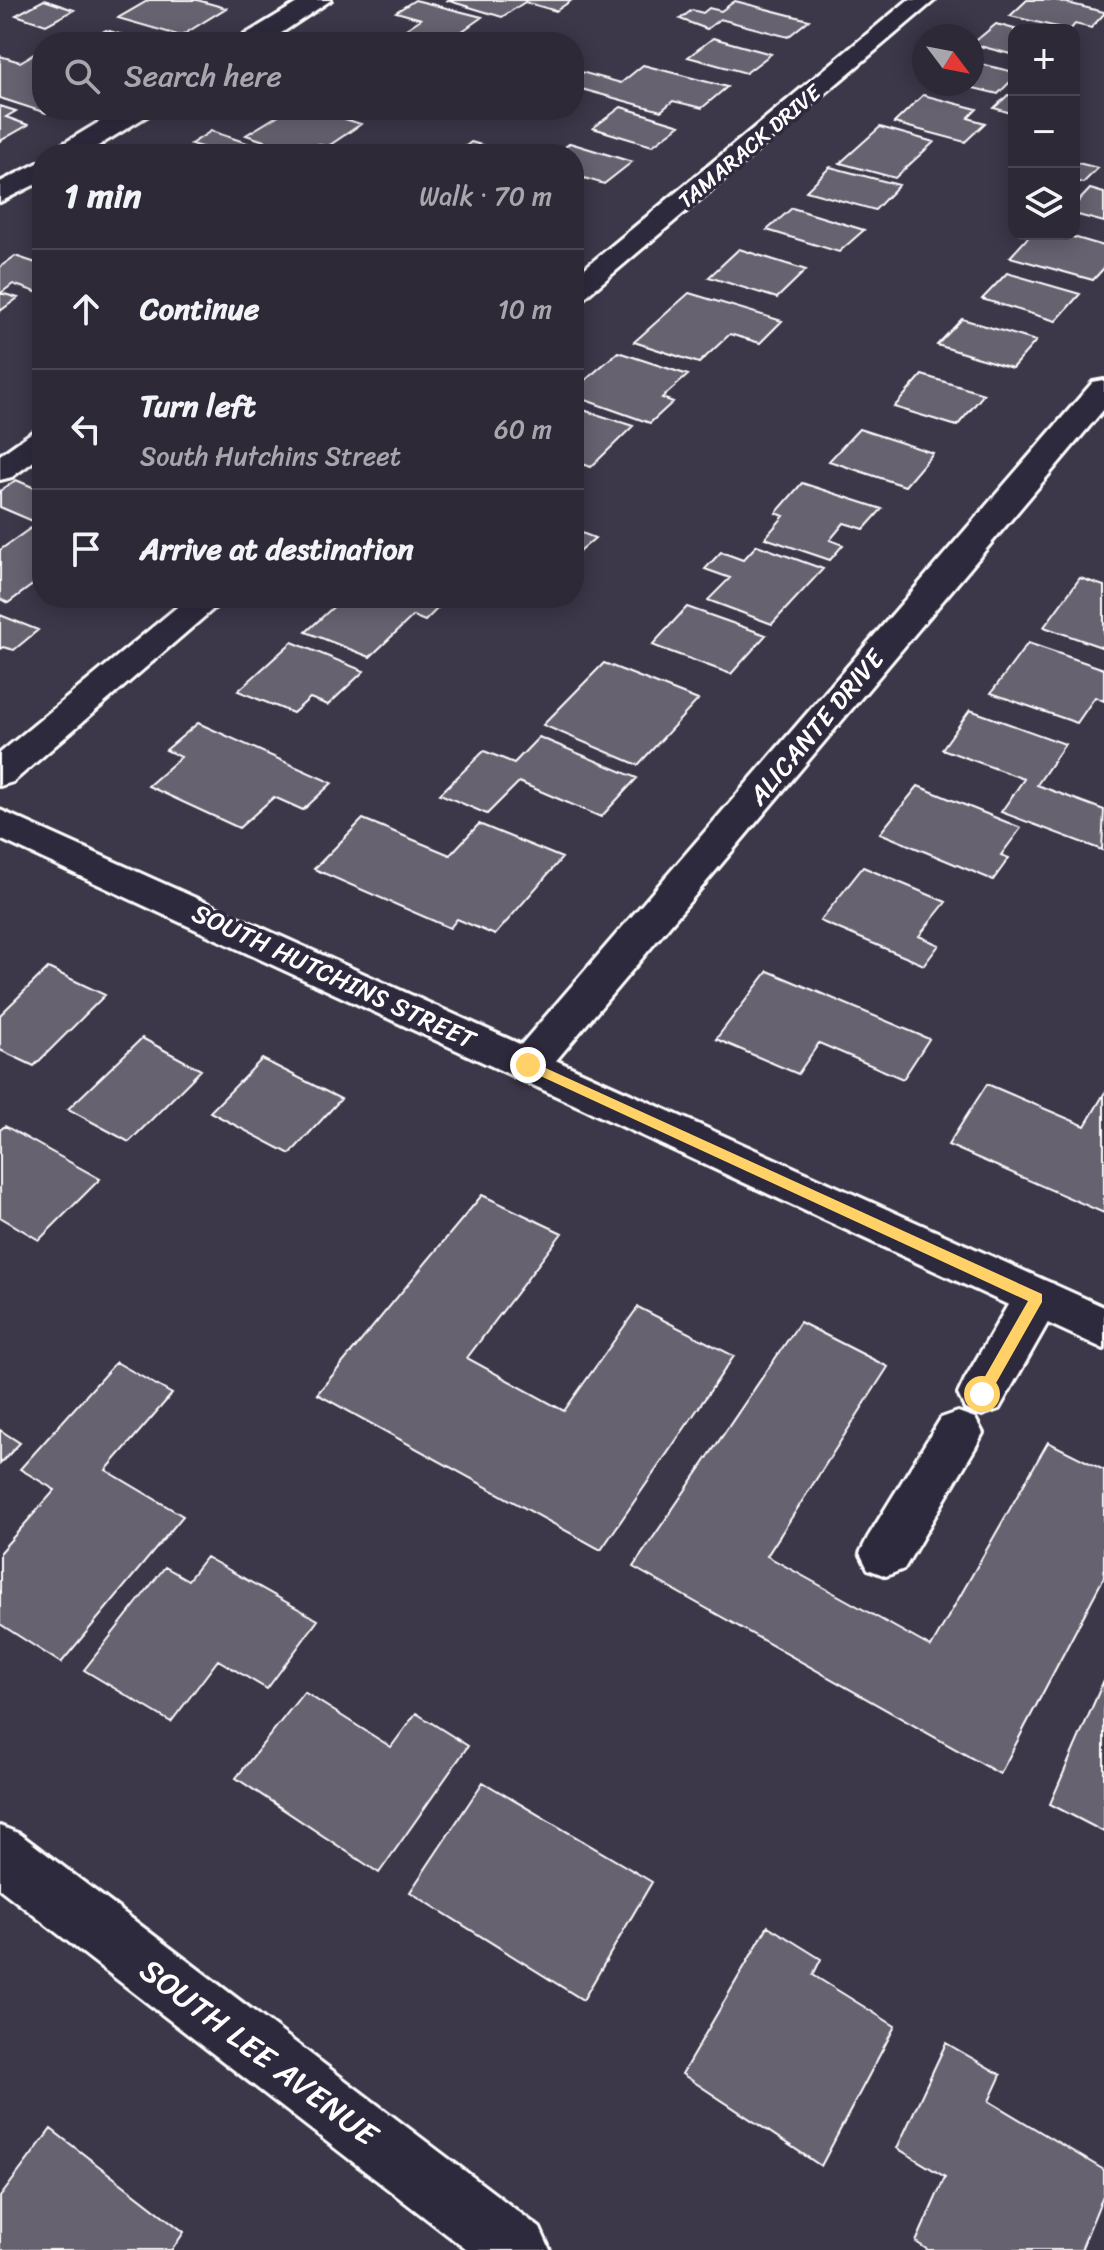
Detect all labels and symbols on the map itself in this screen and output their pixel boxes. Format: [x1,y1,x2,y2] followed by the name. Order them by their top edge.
[912,24,984,96] north arrow
[669,73,831,218] street label: TAMARACK DRIVE
[736,637,897,816] street label: ALICANTE DRIVE
[184,890,485,1063] street label: SOUTH HUTCHINS STREET
[510,1047,546,1083] route end
[964,1376,1000,1412] route start
[127,1943,392,2163] street label: SOUTH LEE AVENUE

